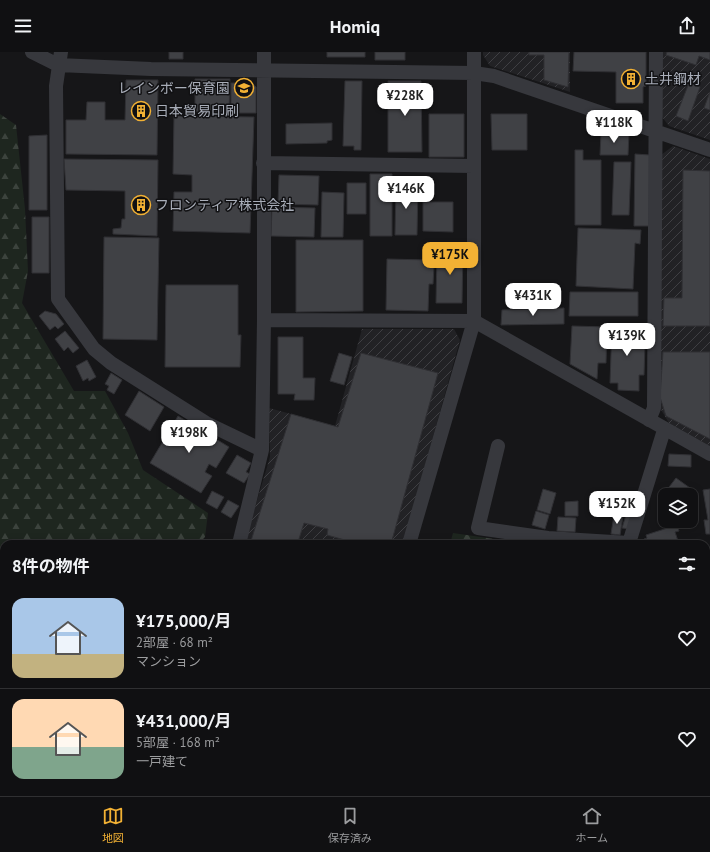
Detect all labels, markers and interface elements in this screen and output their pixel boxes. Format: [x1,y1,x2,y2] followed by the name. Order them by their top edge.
[12,15,34,37] icon: menu
[330,15,380,38] text: Homiq
[676,15,698,37] icon: share
[620,68,642,90] building icon: 土井鋼材
[645,70,701,88] place label: 土井鋼材
[233,77,255,99] school or university icon: レインボー保育園
[118,79,230,97] place label: レインボー保育園
[377,83,433,117] pin: ¥228K
[386,87,424,104] text: ¥228K
[130,100,152,122] building icon: 日本貿易印刷
[155,102,239,120] place label: 日本貿易印刷
[586,110,642,144] pin: ¥118K
[595,114,633,131] text: ¥118K
[378,176,434,210] pin: ¥146K
[387,180,425,197] text: ¥146K
[130,194,152,216] building icon: フロンティア株式会社
[155,196,294,214] place label: フロンティア株式会社
[422,242,478,276] pin: ¥175K
[431,246,469,263] text: ¥175K
[505,283,561,317] pin: ¥431K
[514,287,552,304] text: ¥431K
[599,323,655,357] pin: ¥139K
[608,327,646,344] text: ¥139K
[161,420,217,454] pin: ¥198K
[170,424,208,441] text: ¥198K
[658,488,698,528] map controls
[658,488,698,528] button: layers
[589,491,645,525] pin: ¥152K
[598,495,636,512] text: ¥152K
[676,553,698,575] icon: filters
[12,555,90,577] text: 8件の物件
[136,610,232,632] text: ¥175,000/月
[44,614,92,662] icon: home
[676,627,698,649] icon: heart
[136,634,213,651] text: 2部屋 · 68 m²
[136,653,201,670] text: マンション
[136,710,232,732] text: ¥431,000/月
[44,715,92,763] icon: home
[676,728,698,750] icon: heart
[136,734,220,751] text: 5部屋 · 168 m²
[136,753,188,770] text: 一戸建て
[102,805,124,845] tab: 地図
[328,805,372,845] tab: 保存済み
[575,805,608,845] tab: ホーム

